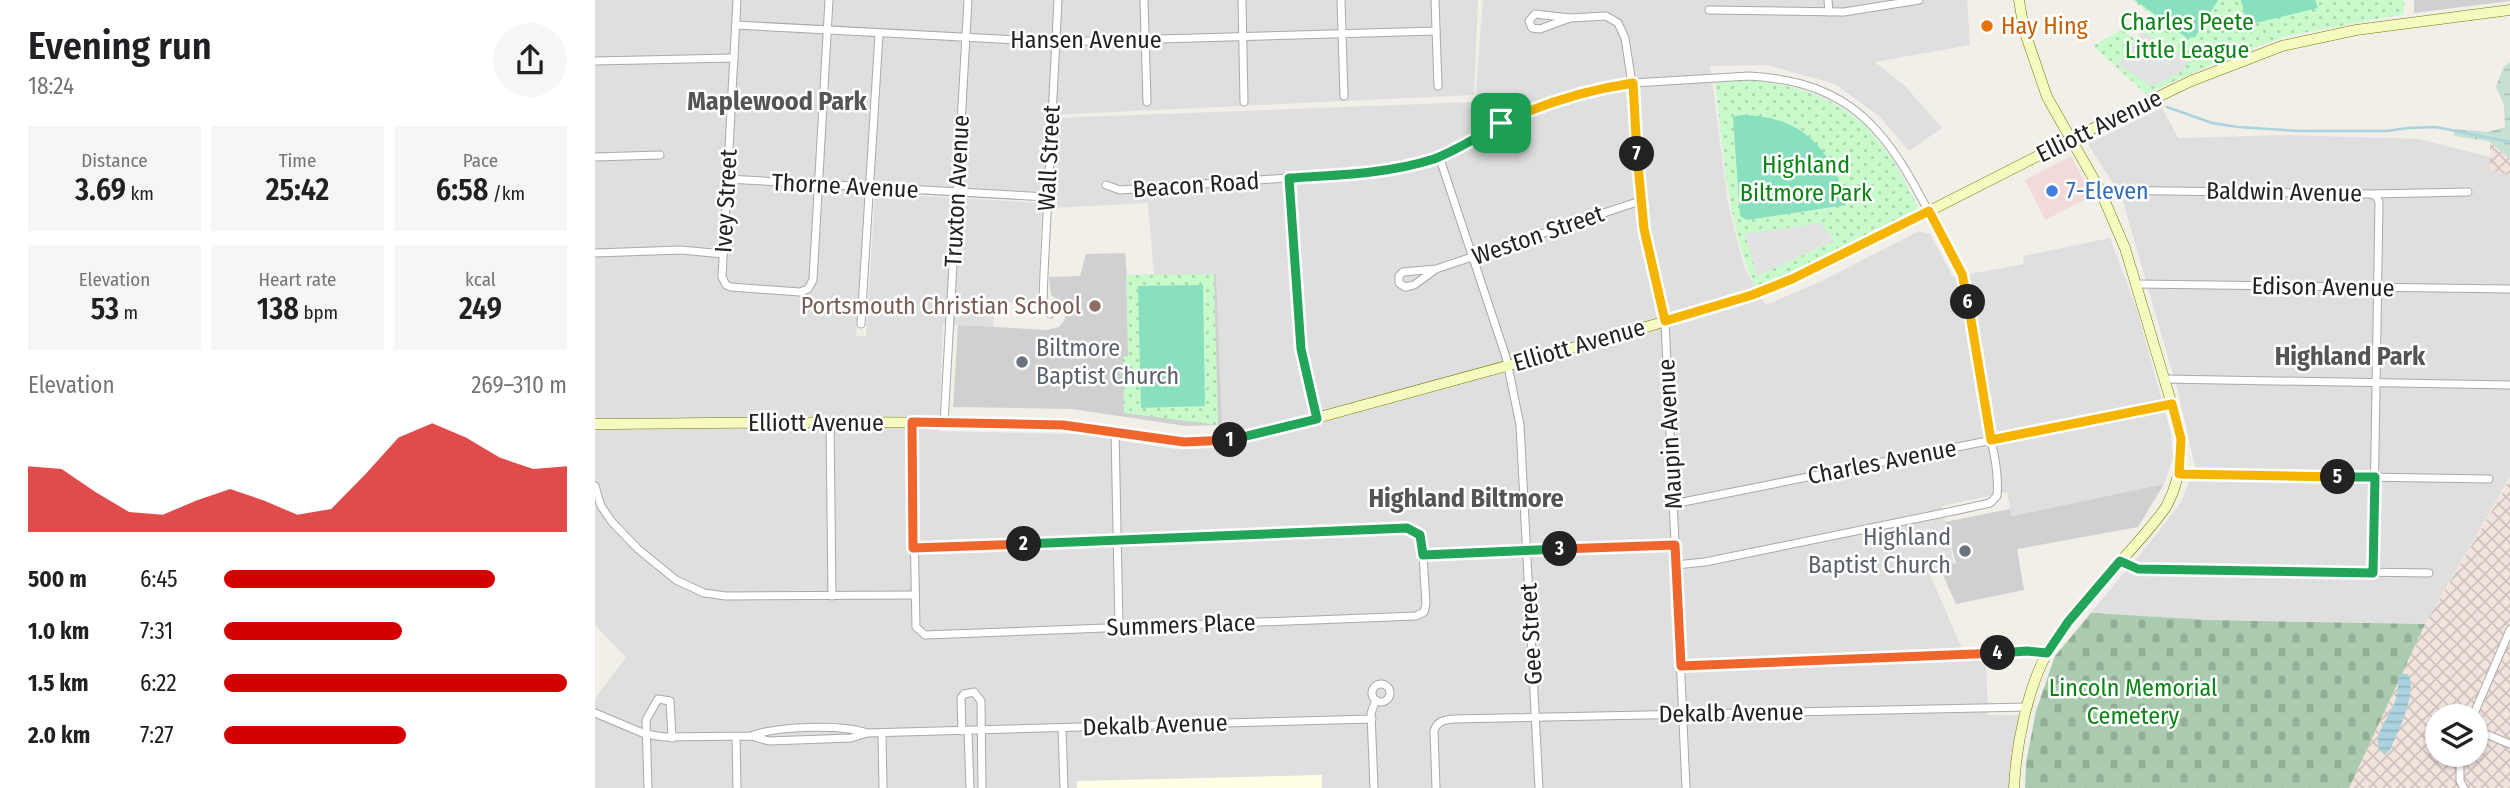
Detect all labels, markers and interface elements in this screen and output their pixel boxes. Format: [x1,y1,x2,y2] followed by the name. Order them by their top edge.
[2120,8,2254,64] park label: Charles Peete Little League
[2001,12,2089,40] place label: Hay Hing
[1979,18,1995,34] marker: Hay Hing
[28,23,212,69] text: Evening run
[493,23,567,97] button: share
[1010,26,1162,54] street label: Hansen Avenue
[28,72,74,100] text: 18:24
[2032,84,2166,168] street label: Elliott Avenue
[687,86,868,117] district label: Maplewood Park
[1471,93,1531,153] pin
[1032,104,1066,212] street label: Wall Street
[1482,104,1520,142] icon: arrive
[939,114,975,268] street label: Truxton Avenue
[1619,136,1655,172] pin: 7
[1632,142,1641,165] text: 7
[709,148,743,254] street label: Ivey Street
[81,149,148,172] text: Distance
[279,149,316,172] text: Time
[463,149,498,172] text: Pace
[1740,151,1873,207] park label: Highland Biltmore Park
[1132,167,1260,203] street label: Beacon Road
[771,168,919,204] street label: Thorne Avenue
[75,172,126,208] text: 3.69
[266,172,329,208] text: 25:42
[436,172,488,208] text: 6:58
[2066,177,2149,205] place label: 7-Eleven
[2206,177,2362,207] street label: Baldwin Avenue
[126,182,154,205] text: km
[488,182,525,205] text: /km
[2044,183,2060,199] marker: 7-Eleven
[1469,199,1608,271] street label: Weston Street
[79,268,150,291] text: Elevation
[258,268,337,291] text: Heart rate
[465,268,496,291] text: kcal
[2251,272,2395,302] street label: Edison Avenue
[1951,284,1985,320] pin: 6
[1963,290,1972,313] text: 6
[91,291,119,327] text: 53
[257,291,299,327] text: 138
[459,291,502,327] text: 249
[801,292,1081,320] place label: Portsmouth Christian School
[1087,298,1103,314] marker: Portsmouth Christian School
[119,301,138,324] text: m
[299,301,338,324] text: bpm
[1510,313,1648,377] street label: Elliott Avenue
[1036,334,1179,390] place label: Biltmore Baptist Church
[2275,341,2426,372] district label: Highland Park
[1014,354,1030,370] marker: Biltmore Baptist Church
[1652,358,1688,510] street label: Maupin Avenue
[28,371,115,399] text: Elevation
[471,371,567,399] text: 269–310 m
[748,409,884,437] street label: Elliott Avenue
[1213,422,1247,458] pin: 1
[1225,428,1234,451] text: 1
[1805,434,1959,490] street label: Charles Avenue
[2321,460,2355,494] pin: 5
[2333,465,2342,488] text: 5
[1368,483,1564,514] district label: Highland Biltmore
[1808,523,1951,579] place label: Highland Baptist Church
[1007,526,1041,562] pin: 2
[1019,532,1028,555] text: 2
[1543,532,1577,566] pin: 3
[1555,537,1564,560] text: 3
[1957,543,1973,559] marker: Highland Baptist Church
[28,565,87,593] text: 500 m
[140,565,178,593] text: 6:45
[1514,582,1548,686] street label: Gee Street
[1106,608,1256,642] street label: Summers Place
[28,617,89,645] text: 1.0 km
[140,617,173,645] text: 7:31
[1981,636,2015,670] pin: 4
[1993,641,2002,664] text: 4
[28,669,89,697] text: 1.5 km
[140,669,177,697] text: 6:22
[2049,674,2217,730] park label: Lincoln Memorial Cemetery
[1658,698,1804,728] street label: Dekalb Avenue
[2425,704,2488,767] map controls
[2425,704,2488,767] button: layers
[1082,708,1228,742] street label: Dekalb Avenue
[28,721,90,749] text: 2.0 km
[140,721,174,749] text: 7:27

